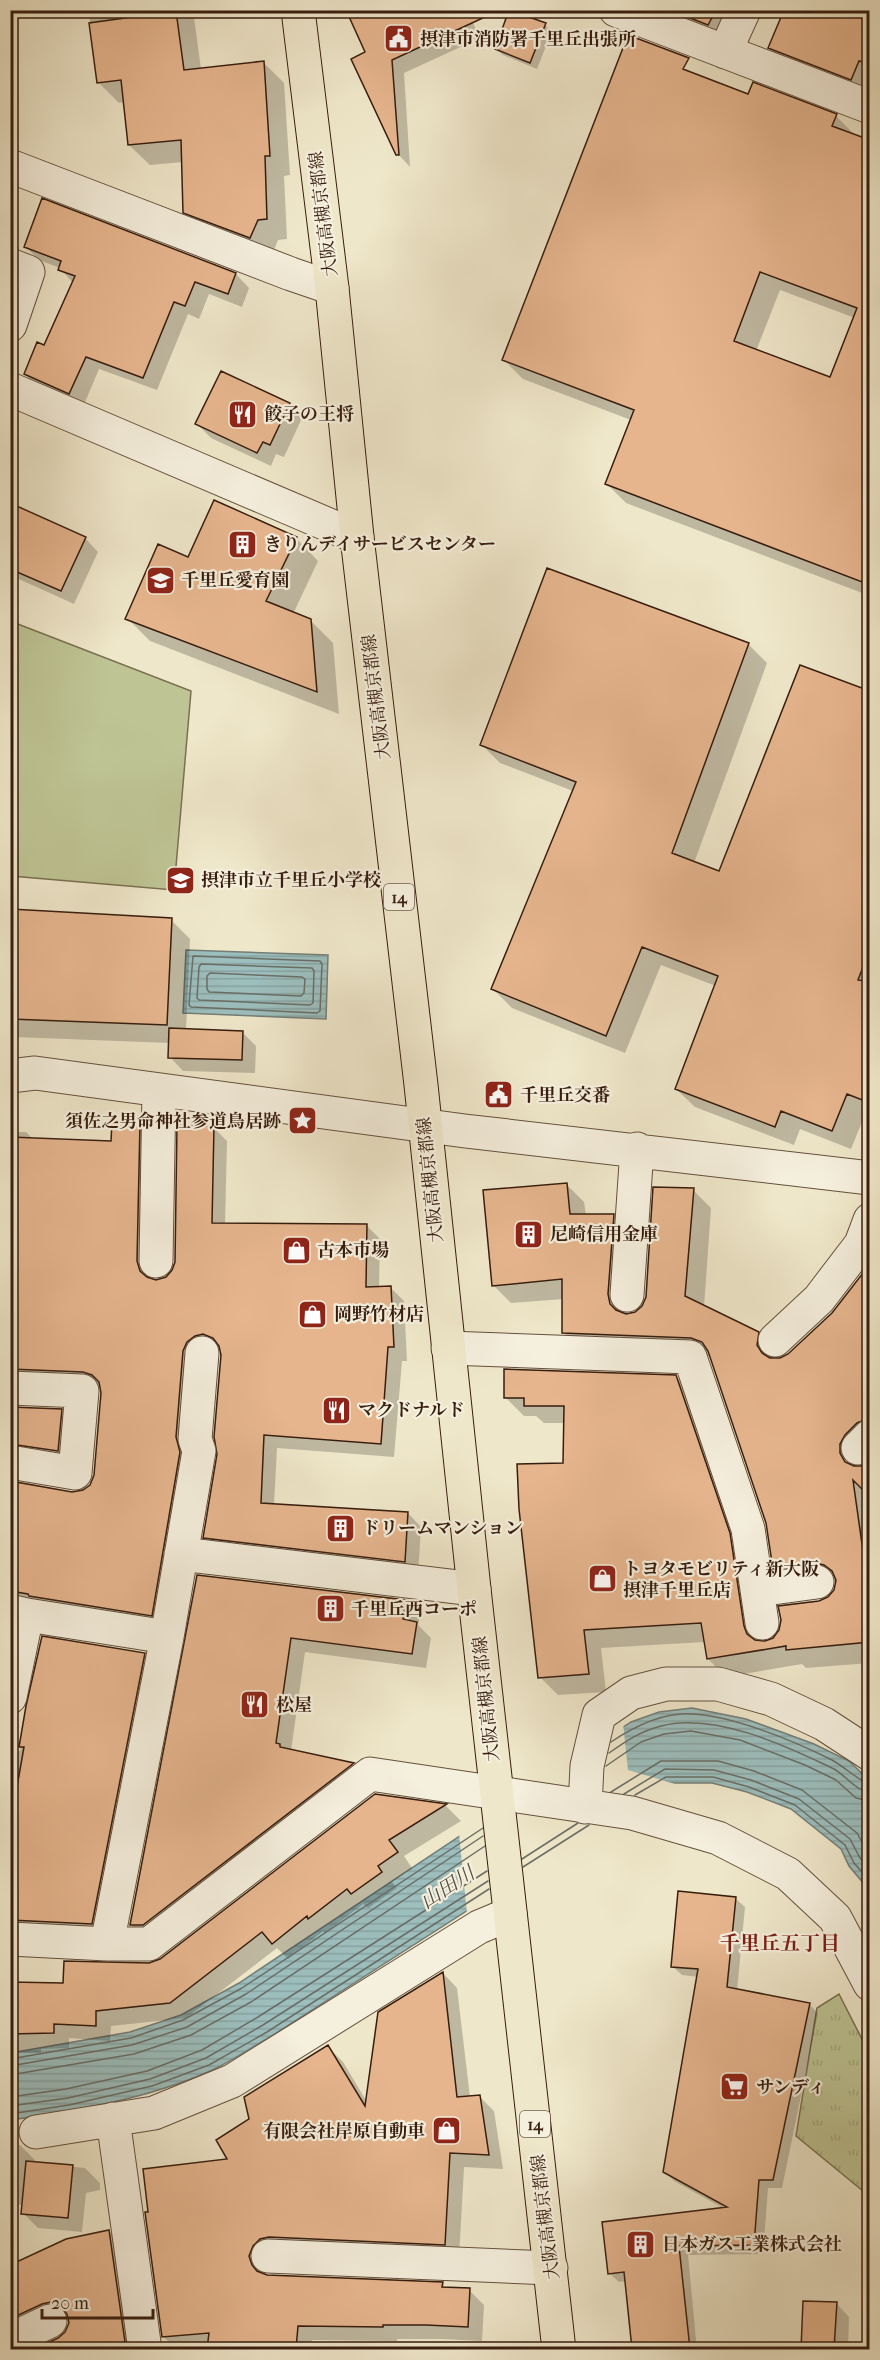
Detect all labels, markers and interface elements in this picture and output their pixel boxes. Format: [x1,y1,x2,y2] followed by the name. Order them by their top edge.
[383,23,415,55] public building icon: 摂津市消防署千里丘出張所
[420,29,636,50] place label: 摂津市消防署千里丘出張所
[305,150,342,278] street label: 大阪高槻京都線
[227,398,259,430] restaurant icon: 餃子の王将
[264,404,354,425] place label: 餃子の王将
[227,528,259,560] building icon: きりんデイサービスセンター
[264,534,496,555] place label: きりんデイサービスセンター
[144,564,176,596] school or university icon: 千里丘愛育園
[181,570,289,591] place label: 千里丘愛育園
[358,633,395,761] street label: 大阪高槻京都線
[164,864,196,896] school or university icon: 摂津市立千里丘小学校
[201,870,381,891] place label: 摂津市立千里丘小学校
[384,884,414,910] road number: 14
[483,1079,515,1111] public building icon: 千里丘交番
[520,1085,610,1106] place label: 千里丘交番
[286,1105,318,1137] place icon: 須佐之男命神社参道鳥居跡
[65,1111,281,1132] place label: 須佐之男命神社参道鳥居跡
[413,1116,448,1244] street label: 大阪高槻京都線
[513,1218,545,1250] building icon: 尼崎信用金庫
[550,1224,658,1245] place label: 尼崎信用金庫
[280,1234,312,1266] shop icon: 古本市場
[317,1240,389,1261] place label: 古本市場
[297,1298,329,1330] shop icon: 岡野竹材店
[334,1304,424,1325] place label: 岡野竹材店
[321,1394,353,1426] restaurant icon: マクドナルド
[358,1400,465,1421] place label: マクドナルド
[325,1512,357,1544] building icon: ドリームマンション
[362,1518,523,1539] place label: ドリームマンション
[623,1559,819,1601] place label: トヨタモビリティ新大阪 摂津千里丘店
[586,1563,618,1595] shop icon: トヨタモビリティ新大阪 摂津千里丘店
[314,1593,346,1625] building icon: 千里丘西コーポ
[351,1599,477,1620] place label: 千里丘西コーポ
[469,1635,504,1763] street label: 大阪高槻京都線
[239,1689,271,1721] restaurant icon: 松屋
[276,1695,312,1716] place label: 松屋
[416,1860,480,1913] water label: 山田川
[720,1932,840,1955] district label: 千里丘五丁目
[719,2071,751,2103] supermarket icon: サンディ
[756,2077,826,2098] place label: サンディ
[520,2111,550,2137] road number: 14
[430,2115,462,2147] shop icon: 有限会社岸原自動車
[263,2121,425,2142] place label: 有限会社岸原自動車
[527,2153,564,2281] street label: 大阪高槻京都線
[625,2228,657,2260] building icon: 日本ガス工業株式会社
[662,2234,842,2255] place label: 日本ガス工業株式会社
[42,2282,153,2320] scale bar
[51,2293,89,2314] text: 20 m

